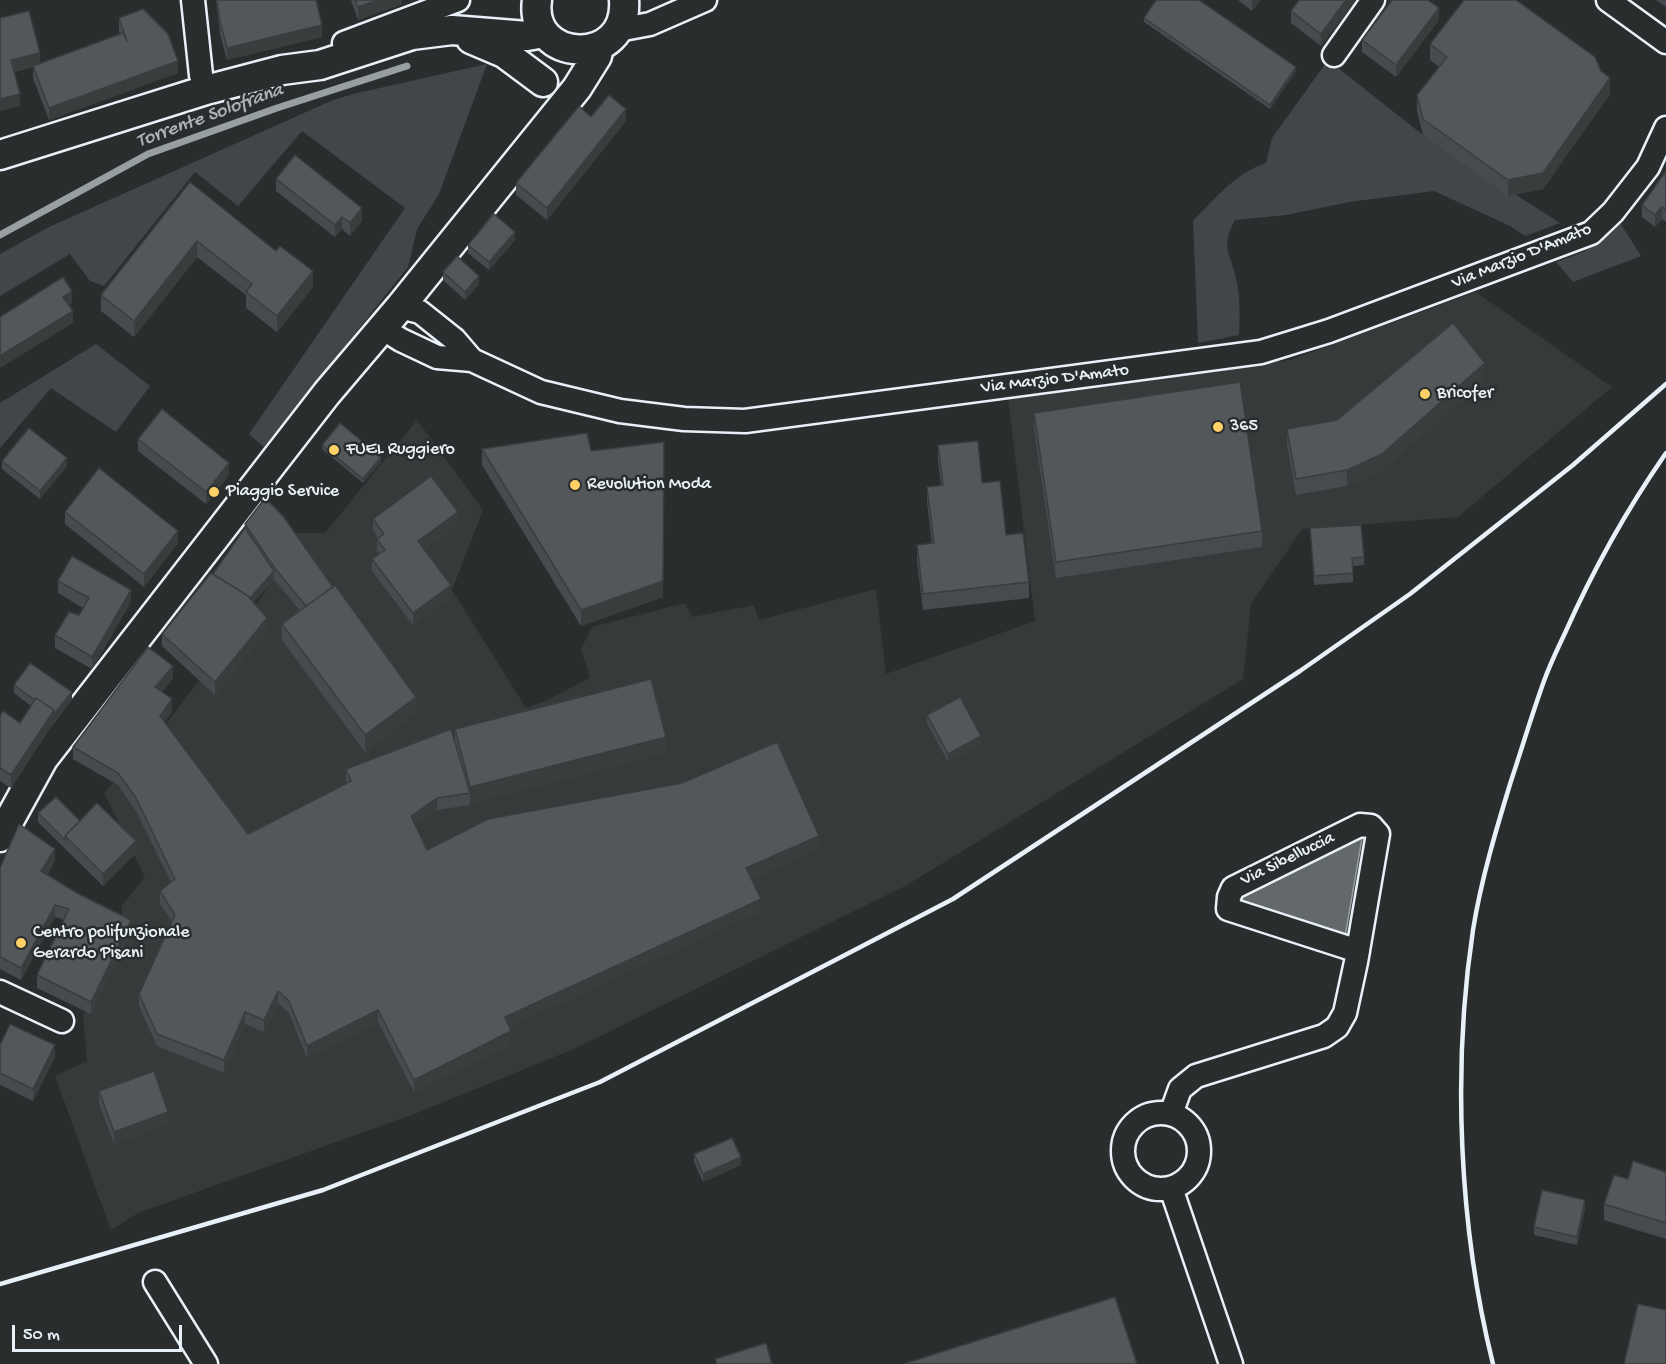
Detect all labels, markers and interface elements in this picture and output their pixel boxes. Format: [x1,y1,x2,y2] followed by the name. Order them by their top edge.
[133,79,287,155] water label: Torrente Solofrana
[1449,219,1595,295] street label: Via Marzio D'Amato
[980,360,1130,400] street label: Via Marzio D'Amato
[1437,383,1493,405] place label: Bricofer
[1418,387,1432,401] marker: Bricofer
[1230,416,1258,438] place label: 365
[1211,420,1225,434] marker: 365
[346,439,455,461] place label: FUEL Ruggiero
[327,443,341,457] marker: FUEL Ruggiero
[587,474,711,496] place label: Revolution Moda
[568,478,582,492] marker: Revolution Moda
[226,481,339,503] place label: Piaggio Service
[207,485,221,499] marker: Piaggio Service
[1238,828,1338,892] street label: Via Sibelluccia
[33,922,189,964] place label: Centro polifunzionale Gerardo Pisani
[14,936,28,950] marker: Centro polifunzionale Gerardo Pisani
[15,1313,184,1351] scale bar
[23,1325,60,1346] text: 50 m

